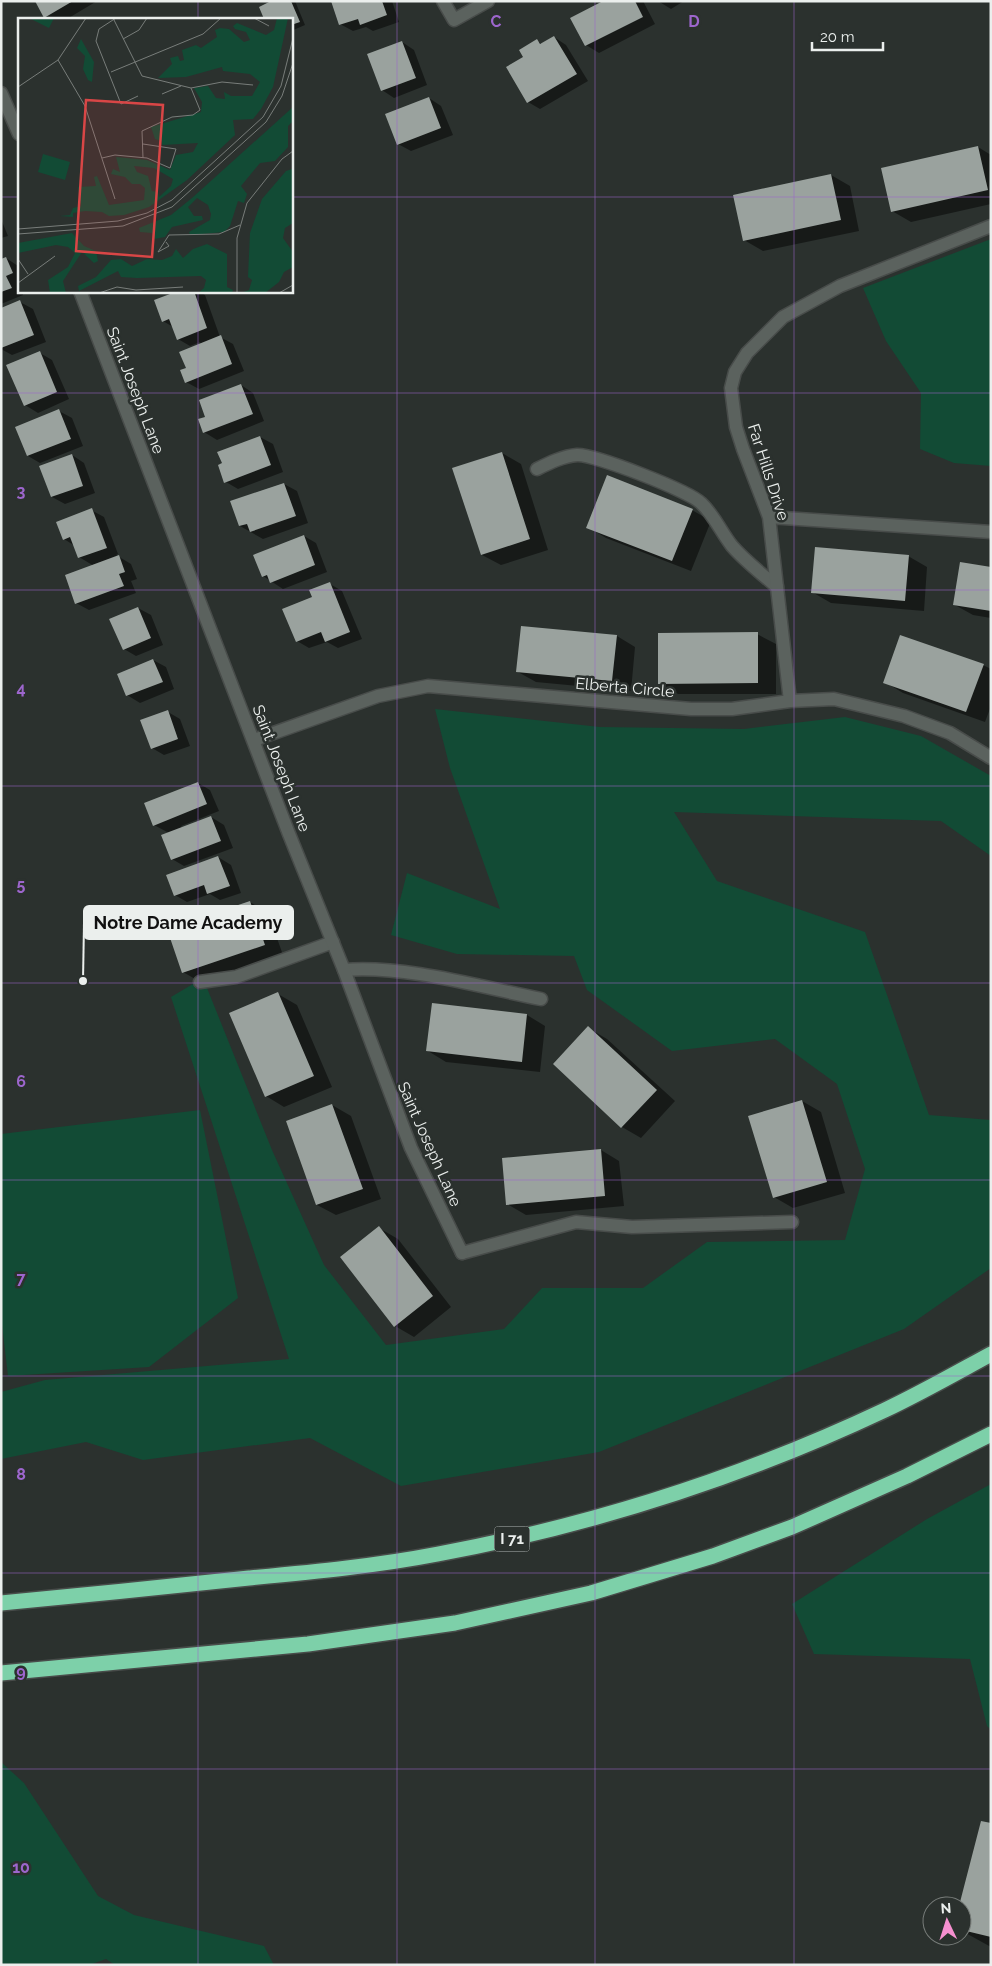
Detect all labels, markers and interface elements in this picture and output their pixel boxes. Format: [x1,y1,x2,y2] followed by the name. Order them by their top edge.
[491,12,502,31] text: C
[688,12,700,31] text: D
[18,18,292,292] inset map
[812,20,883,52] scale bar
[820,28,855,46] text: 20 m
[103,324,168,456] street label: Saint Joseph Lane
[744,421,793,523] street label: Far Hills Drive
[17,482,26,501] text: 3
[575,674,675,701] street label: Elberta Circle
[16,679,26,698] text: 4
[249,702,314,834] street label: Saint Joseph Lane
[17,875,26,894] text: 5
[84,906,293,939] callout: Notre Dame Academy
[94,912,282,933] text: Notre Dame Academy
[16,1072,26,1091] text: 6
[394,1079,466,1209] street label: Saint Joseph Lane
[17,1269,26,1288] text: 7
[16,1465,26,1484] text: 8
[494,1526,530,1552] road number: I 71
[16,1662,26,1681] text: 9
[12,1858,30,1877] text: 10
[922,1896,972,1946] north arrow
[940,1900,952,1916] text: N

